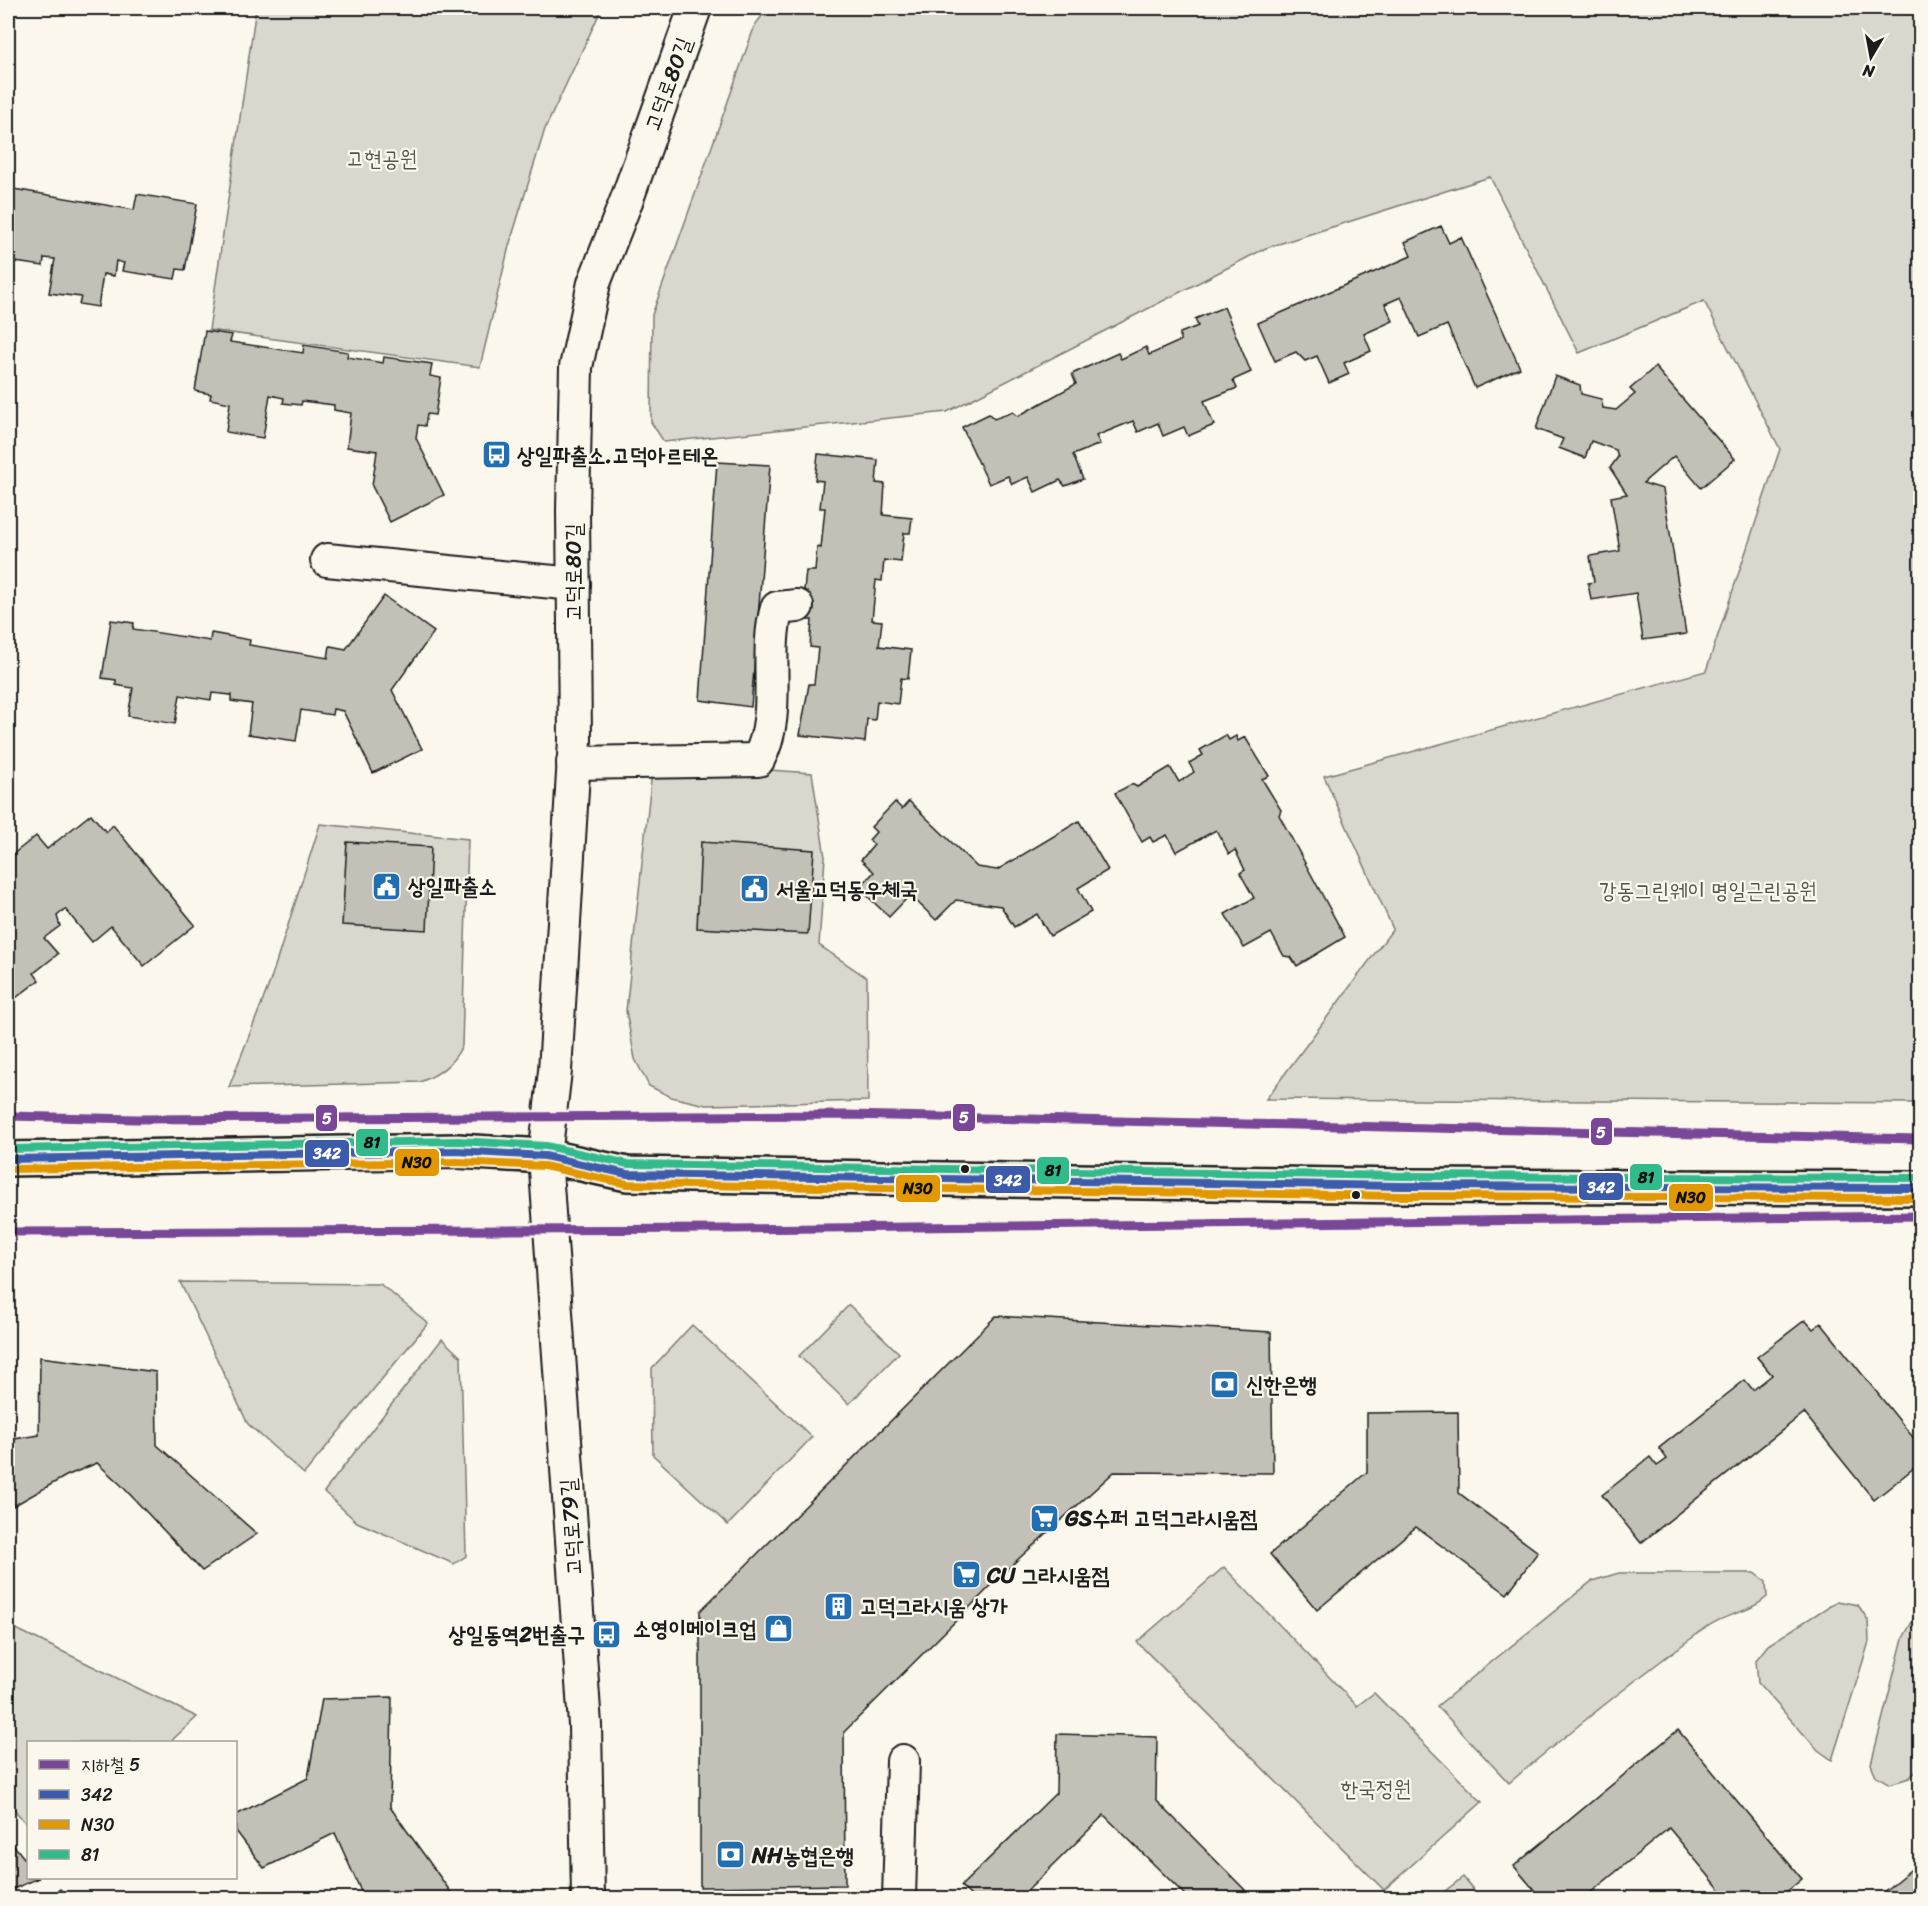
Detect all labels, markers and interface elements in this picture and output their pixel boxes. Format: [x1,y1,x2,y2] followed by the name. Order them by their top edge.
[1841,27,1901,87] north arrow
[633,31,703,137] street label: 고덕로80길
[1860,56,1877,87] text: N
[347,139,417,178] park label: 고현공원
[516,436,718,475] place label: 상일파출소.고덕아르테온
[480,439,512,471] bus stop icon: 상일파출소.고덕아르테온
[554,523,593,621] street label: 고덕로80길
[407,867,497,906] place label: 상일파출소
[371,870,403,902] public building icon: 상일파출소
[776,870,918,909] place label: 서울고덕동우체국
[1599,871,1817,910] park label: 강동그린웨이 명일근린공원
[739,873,771,905] public building icon: 서울고덕동우체국
[952,1103,976,1132] line badge: 5
[959,1103,969,1132] text: 5
[315,1104,338,1132] line badge: 5
[322,1104,332,1133] text: 5
[1590,1117,1613,1146] line badge: 5
[1596,1118,1606,1147] text: 5
[355,1128,389,1157] line badge: 81
[363,1128,380,1157] text: 81
[304,1139,350,1168] line badge: 342
[312,1139,342,1168] text: 342
[394,1148,440,1177] line badge: N30
[401,1148,432,1177] text: N30
[1036,1156,1070,1185] line badge: 81
[1044,1156,1061,1185] text: 81
[959,1163,971,1175] unlabelled marker
[1629,1163,1663,1191] line badge: 81
[1637,1163,1654,1192] text: 81
[985,1165,1031,1194] line badge: 342
[993,1166,1023,1195] text: 342
[1578,1172,1624,1201] line badge: 342
[1586,1173,1616,1202] text: 342
[895,1174,941,1203] line badge: N30
[902,1174,933,1203] text: N30
[1668,1183,1714,1212] line badge: N30
[1675,1183,1706,1212] text: N30
[1350,1189,1362,1201] unlabelled marker
[1246,1365,1317,1404] place label: 신한은행
[1209,1368,1241,1400] bank icon: 신한은행
[548,1477,594,1577] street label: 고덕로79길
[1064,1499,1258,1538] place label: GS수퍼 고덕그라시움점
[1028,1502,1060,1534] supermarket icon: GS수퍼 고덕그라시움점
[986,1556,1110,1595] place label: CU 그라시움점
[950,1559,982,1591] supermarket icon: CU 그라시움점
[860,1587,1008,1626] place label: 고덕그라시움 상가
[823,1590,855,1622] building icon: 고덕그라시움 상가
[633,1609,757,1648] place label: 소영이메이크업
[762,1612,794,1644] shop icon: 소영이메이크업
[447,1615,585,1654] place label: 상일동역2번출구
[590,1618,622,1650] bus stop icon: 상일동역2번출구
[27,1741,237,1879] legend
[81,1749,140,1781] text: 지하철 5
[1341,1769,1411,1808] park label: 한국정원
[81,1779,113,1811] text: 342
[81,1809,115,1841] text: N30
[751,1836,854,1875] place label: NH농협은행
[81,1839,100,1871] text: 81
[715,1839,747,1871] bank icon: NH농협은행

